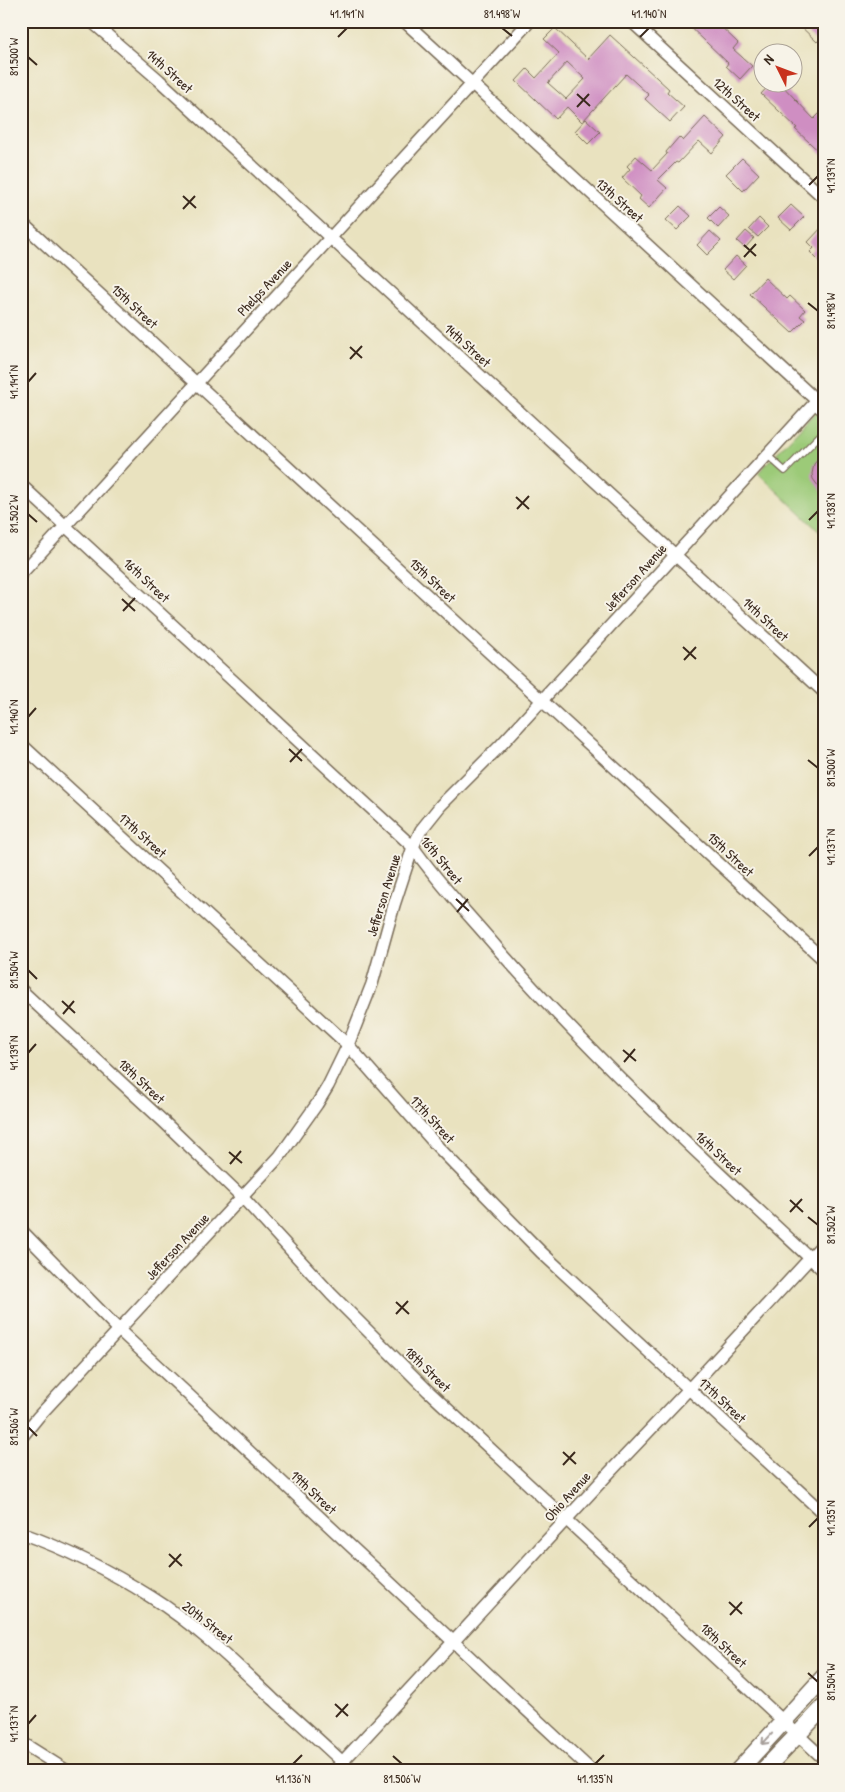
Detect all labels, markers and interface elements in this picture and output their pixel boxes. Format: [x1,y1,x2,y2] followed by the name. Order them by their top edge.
[330,5,364,22] text: 41.141°N
[484,5,521,22] text: 81.498°W
[632,5,666,22] text: 41.140°N
[5,37,22,76] text: 81.500°W
[752,42,802,92] north arrow
[143,45,198,97] street label: 14th Street
[758,49,778,68] text: N
[709,72,765,126] street label: 12th Street
[822,159,839,193] text: 41.139°N
[592,174,648,227] street label: 13th Street
[232,254,297,321] street label: Phelps Avenue
[107,279,163,333] street label: 15th Street
[822,292,839,329] text: 81.498°W
[441,319,496,371] street label: 14th Street
[5,365,22,399] text: 41.141°N
[822,493,839,529] text: 41.138°N
[5,494,22,533] text: 81.502°W
[599,539,671,615] street label: Jefferson Avenue
[405,553,461,607] street label: 15th Street
[120,554,175,607] street label: 16th Street
[739,593,793,645] street label: 14th Street
[5,700,22,734] text: 41.140°N
[822,748,839,787] text: 81.500°W
[115,808,171,862] street label: 17th Street
[703,827,759,881] street label: 15th Street
[822,829,839,865] text: 41.137°N
[417,832,467,888] street label: 16th Street
[361,851,405,938] street label: Jefferson Avenue
[5,951,22,989] text: 81.504°W
[5,1036,22,1070] text: 41.139°N
[114,1054,170,1108] street label: 18th Street
[406,1091,460,1147] street label: 17th Street
[692,1127,747,1180] street label: 16th Street
[822,1205,839,1244] text: 81.502°W
[141,1208,213,1284] street label: Jefferson Avenue
[401,1342,455,1396] street label: 18th Street
[695,1373,751,1427] street label: 17th Street
[5,1408,22,1446] text: 81.506°W
[287,1466,341,1518] street label: 19th Street
[539,1467,595,1525] street label: Ohio Avenue
[822,1500,839,1536] text: 41.135°N
[179,1596,237,1648] street label: 20th Street
[696,1618,752,1672] street label: 18th Street
[822,1663,839,1701] text: 81.504°W
[5,1706,22,1742] text: 41.137°N
[761,1732,773,1745] one-way arrow
[275,1770,311,1787] text: 41.136°N
[383,1770,421,1787] text: 81.506°W
[577,1770,613,1787] text: 41.135°N

